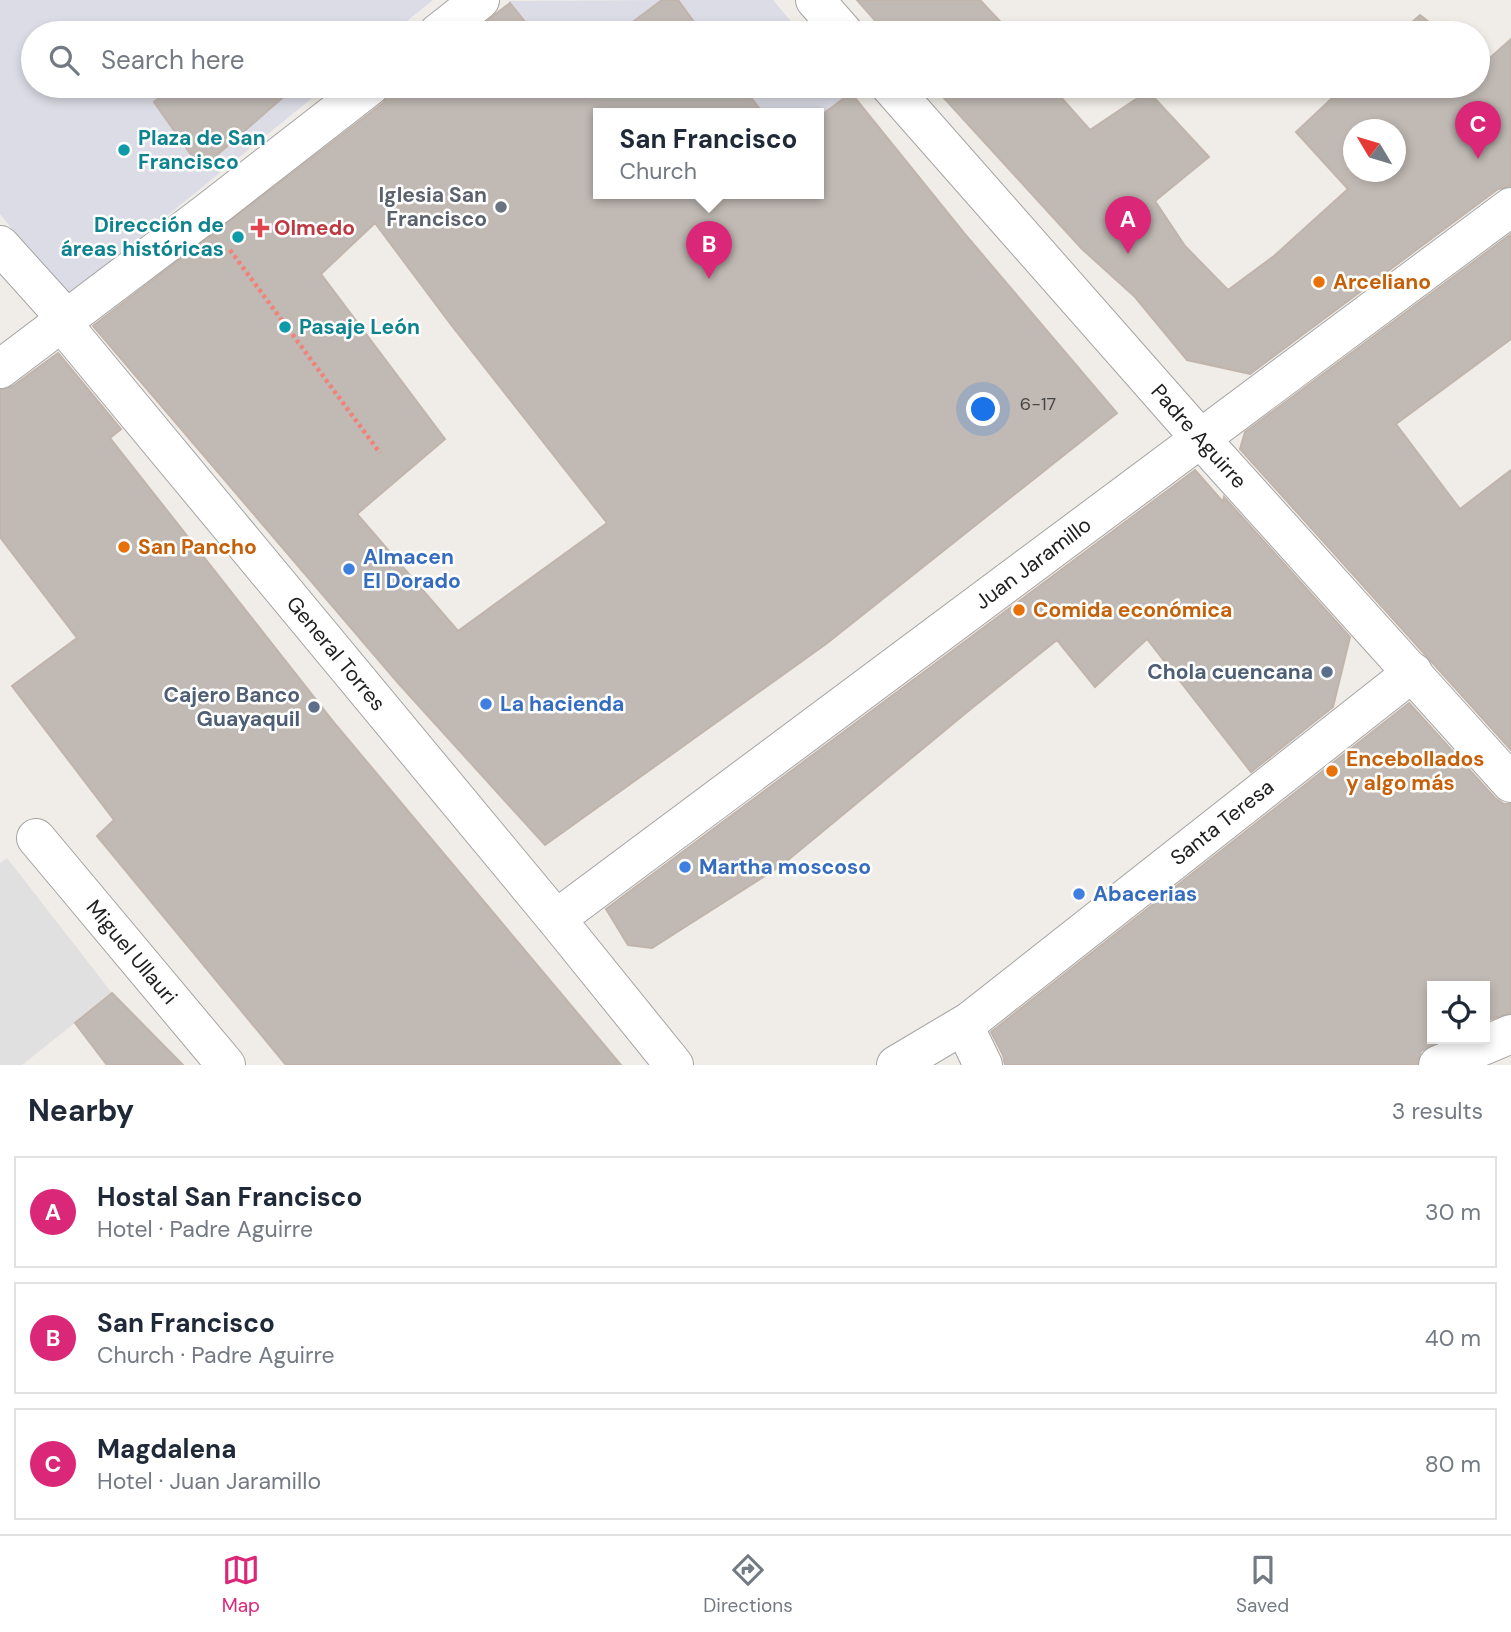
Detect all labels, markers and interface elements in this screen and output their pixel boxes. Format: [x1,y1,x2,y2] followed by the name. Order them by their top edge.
[21,21,1490,98] search box
[45,41,83,79] icon: search
[101,43,244,77] text: Search here
[1455,101,1501,159] pin: C
[593,108,824,199] popup
[1343,119,1406,182] north arrow
[620,122,797,156] text: San Francisco
[138,124,266,176] place label: Plaza de San Francisco
[116,142,132,158] marker: Plaza de San Francisco
[620,156,697,186] text: Church
[378,181,487,233] place label: Iglesia San Francisco
[1105,196,1151,254] pin: A
[493,199,509,215] marker: Iglesia San Francisco
[60,211,224,263] place label: Dirección de áreas históricas
[274,214,355,242] place label: Olmedo
[252,220,268,236] marker: Olmedo
[686,221,732,279] pin: B
[230,229,246,245] marker: Dirección de áreas históricas
[1333,268,1431,296] place label: Arceliano
[1311,274,1327,290] marker: Arceliano
[299,313,420,341] place label: Pasaje León
[277,319,293,335] marker: Pasaje León
[1145,378,1253,495] street label: Padre Aguirre
[966,392,1000,426] your location
[1020,392,1056,416] house number: 6-17
[969,511,1097,616] street label: Juan Jaramillo
[138,533,257,561] place label: San Pancho
[116,539,132,555] marker: San Pancho
[363,543,461,595] place label: Almacen El Dorado
[341,561,357,577] marker: Almacen El Dorado
[280,590,392,717] street label: General Torres
[1033,596,1232,624] place label: Comida económica
[1011,602,1027,618] marker: Comida económica
[1147,658,1313,686] place label: Chola cuencana
[1319,664,1335,680] marker: Chola cuencana
[163,681,300,733] place label: Cajero Banco Guayaquil
[500,690,624,718] place label: La hacienda
[478,696,494,712] marker: La hacienda
[306,699,322,715] marker: Cajero Banco Guayaquil
[1346,745,1484,797] place label: Encebollados y algo más
[1324,763,1340,779] marker: Encebollados y algo más
[1165,773,1279,872] street label: Santa Teresa
[699,853,871,881] place label: Martha moscoso
[677,859,693,875] marker: Martha moscoso
[1093,880,1197,908] place label: Abacerias
[1071,886,1087,902] marker: Abacerias
[80,894,183,1010] street label: Miguel Ullauri
[1427,981,1490,1044] map controls
[1427,981,1490,1044] button: locate
[28,1091,134,1130] text: Nearby
[1392,1096,1483,1126] text: 3 results
[97,1180,362,1214] text: Hostal San Francisco
[45,1197,61,1227] text: A
[1425,1197,1481,1227] text: 30 m
[97,1214,313,1244] text: Hotel · Padre Aguirre
[97,1306,275,1340] text: San Francisco
[46,1323,60,1353] text: B
[1425,1323,1481,1353] text: 40 m
[97,1340,335,1370] text: Church · Padre Aguirre
[97,1432,236,1466] text: Magdalena
[45,1449,61,1479] text: C
[1425,1449,1481,1479] text: 80 m
[97,1466,321,1496] text: Hotel · Juan Jaramillo
[222,1551,260,1618] tab: Map
[703,1551,793,1618] tab: Directions
[1236,1551,1289,1618] tab: Saved

